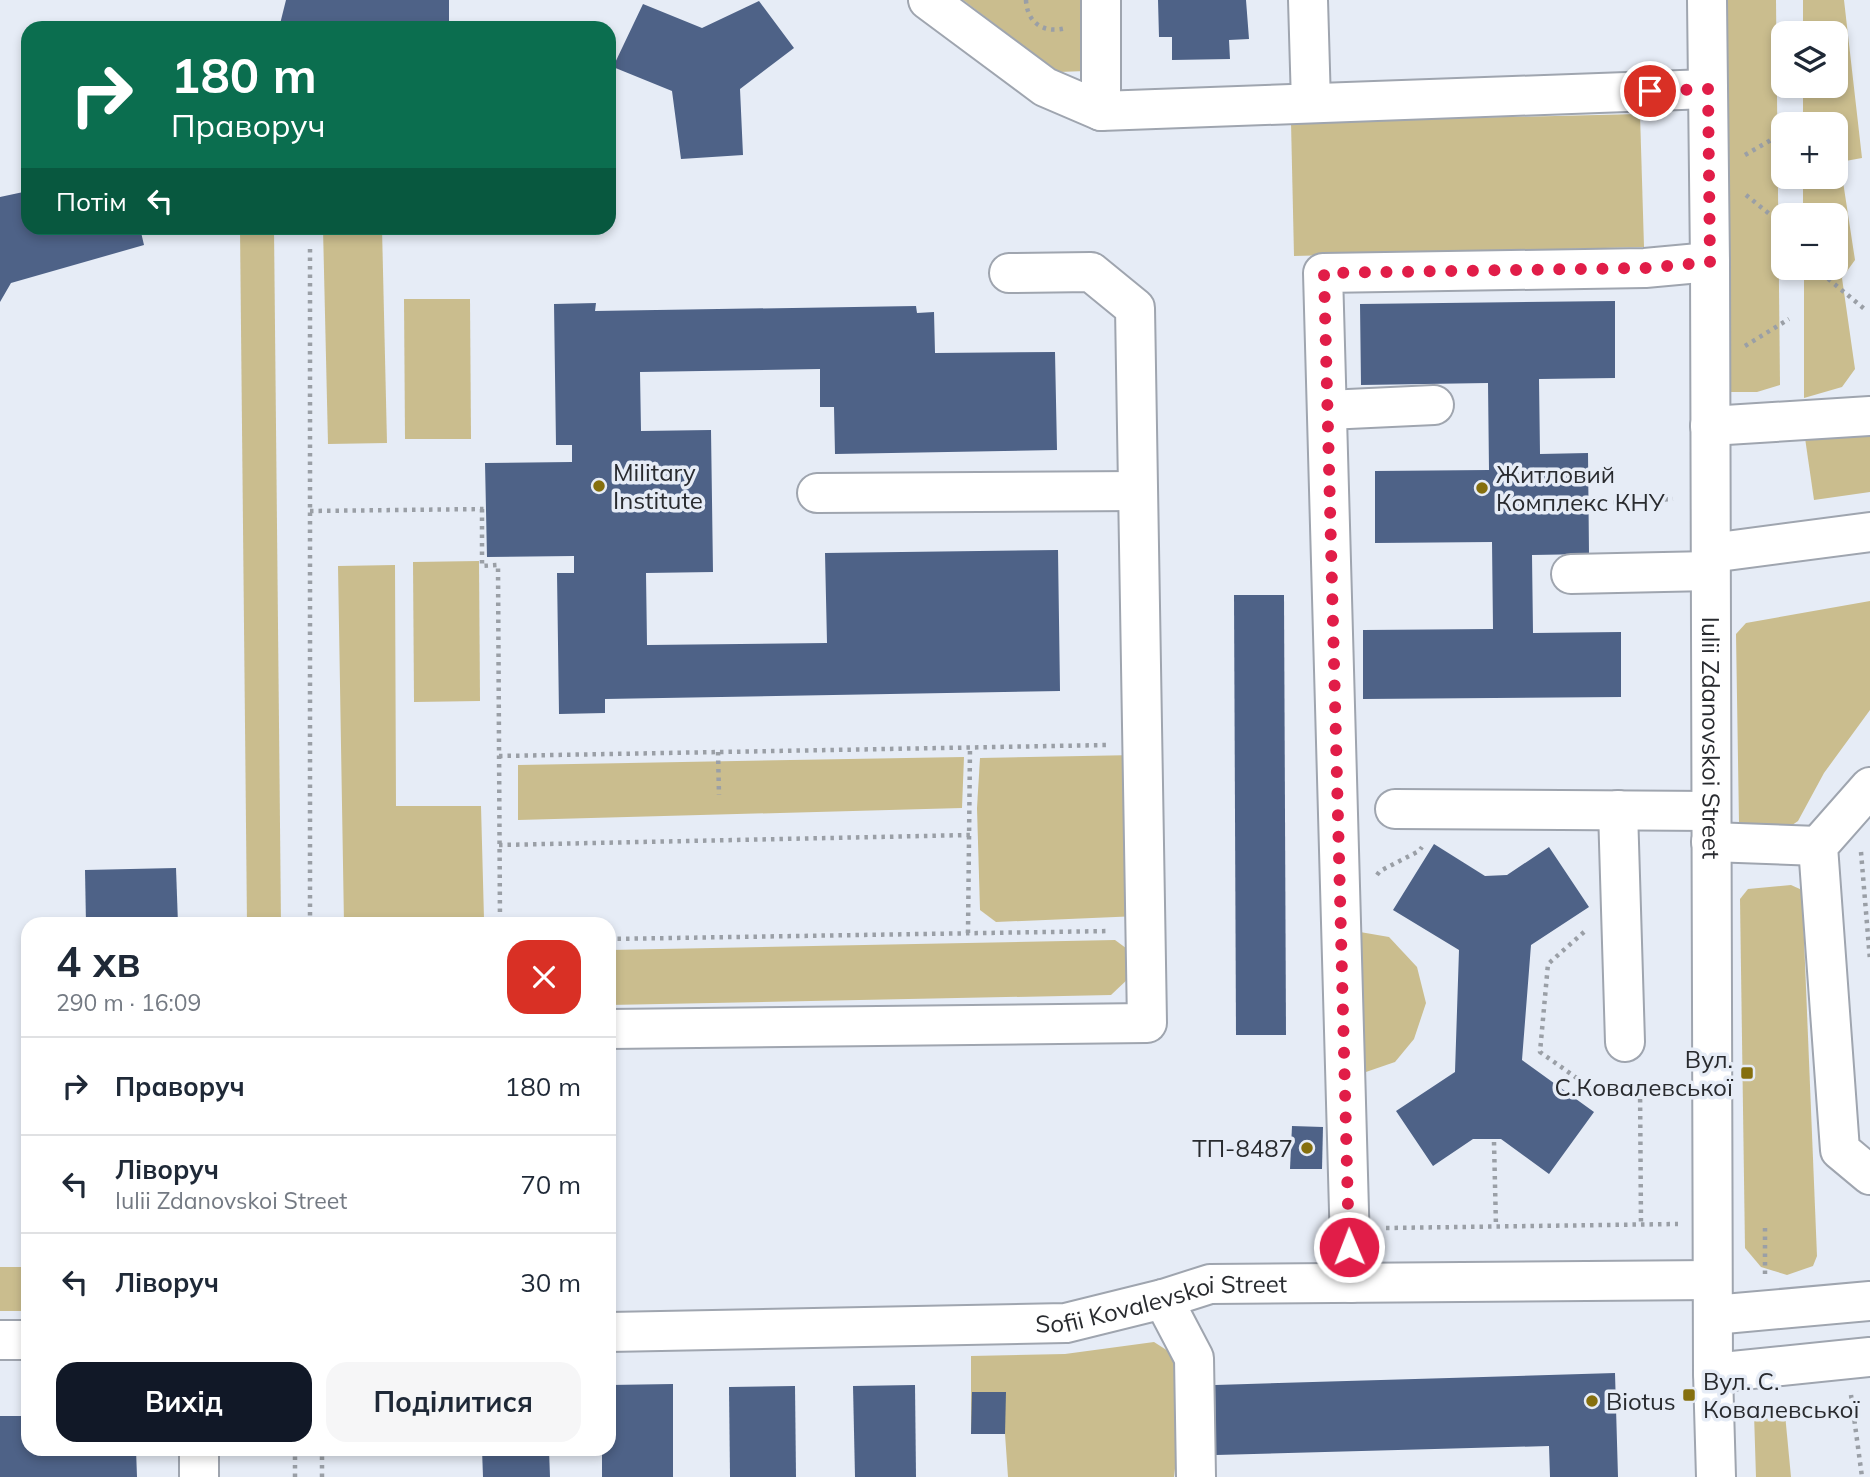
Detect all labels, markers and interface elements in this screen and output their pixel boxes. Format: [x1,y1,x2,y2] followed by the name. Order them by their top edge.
[1771,21,1848,280] map controls
[1771,21,1848,98] button: layers
[171,44,317,105] text: 180 m
[56,49,147,140] icon: right
[1620,61,1680,121] pin
[1631,72,1669,110] icon: arrive
[171,105,326,145] text: Праворуч
[1771,112,1848,189] button: +
[141,182,179,220] icon: left
[56,185,127,218] text: Потім
[1771,203,1848,280] button: −
[613,457,703,515] place label: Military Institute
[1496,459,1665,517] place label: Житловий Комплекс КНУ
[591,478,607,494] marker: Military Institute
[1474,480,1490,496] marker: Житловий Комплекс КНУ
[1696,617,1727,859] street label: Iulii Zdanovskoi Street
[56,935,141,988] text: 4 хв
[507,940,581,1014] button: close
[56,988,201,1017] text: 290 m · 16:09
[1554,1044,1734,1102] place label: Вул. С.Ковалевської
[1739,1065,1755,1081] marker: Вул. С.Ковалевської
[56,1067,94,1105] icon: right
[115,1070,245,1103] text: Праворуч
[505,1070,581,1103] text: 180 m
[1192,1133,1293,1163] place label: ТП-8487
[1299,1140,1315,1156] marker: ТП-8487
[115,1153,219,1186] text: Ліворуч
[56,1165,94,1203] icon: left
[520,1168,581,1201] text: 70 m
[115,1186,347,1215] text: Iulii Zdanovskoi Street
[1312,1210,1386,1284] position arrow
[56,1263,94,1301] icon: left
[115,1266,219,1299] text: Ліворуч
[520,1266,581,1299] text: 30 m
[1035,1268,1287,1339] street label: Sofii Kovalevskoi Street
[56,1362,312,1442] button: Вихід
[326,1362,581,1442] button: Поділитися
[1703,1366,1861,1424] place label: Вул. С. Ковалевської
[1606,1386,1676,1416] place label: Biotus
[1681,1387,1697,1403] marker: Вул. С. Ковалевської
[1584,1393,1600,1409] marker: Biotus

